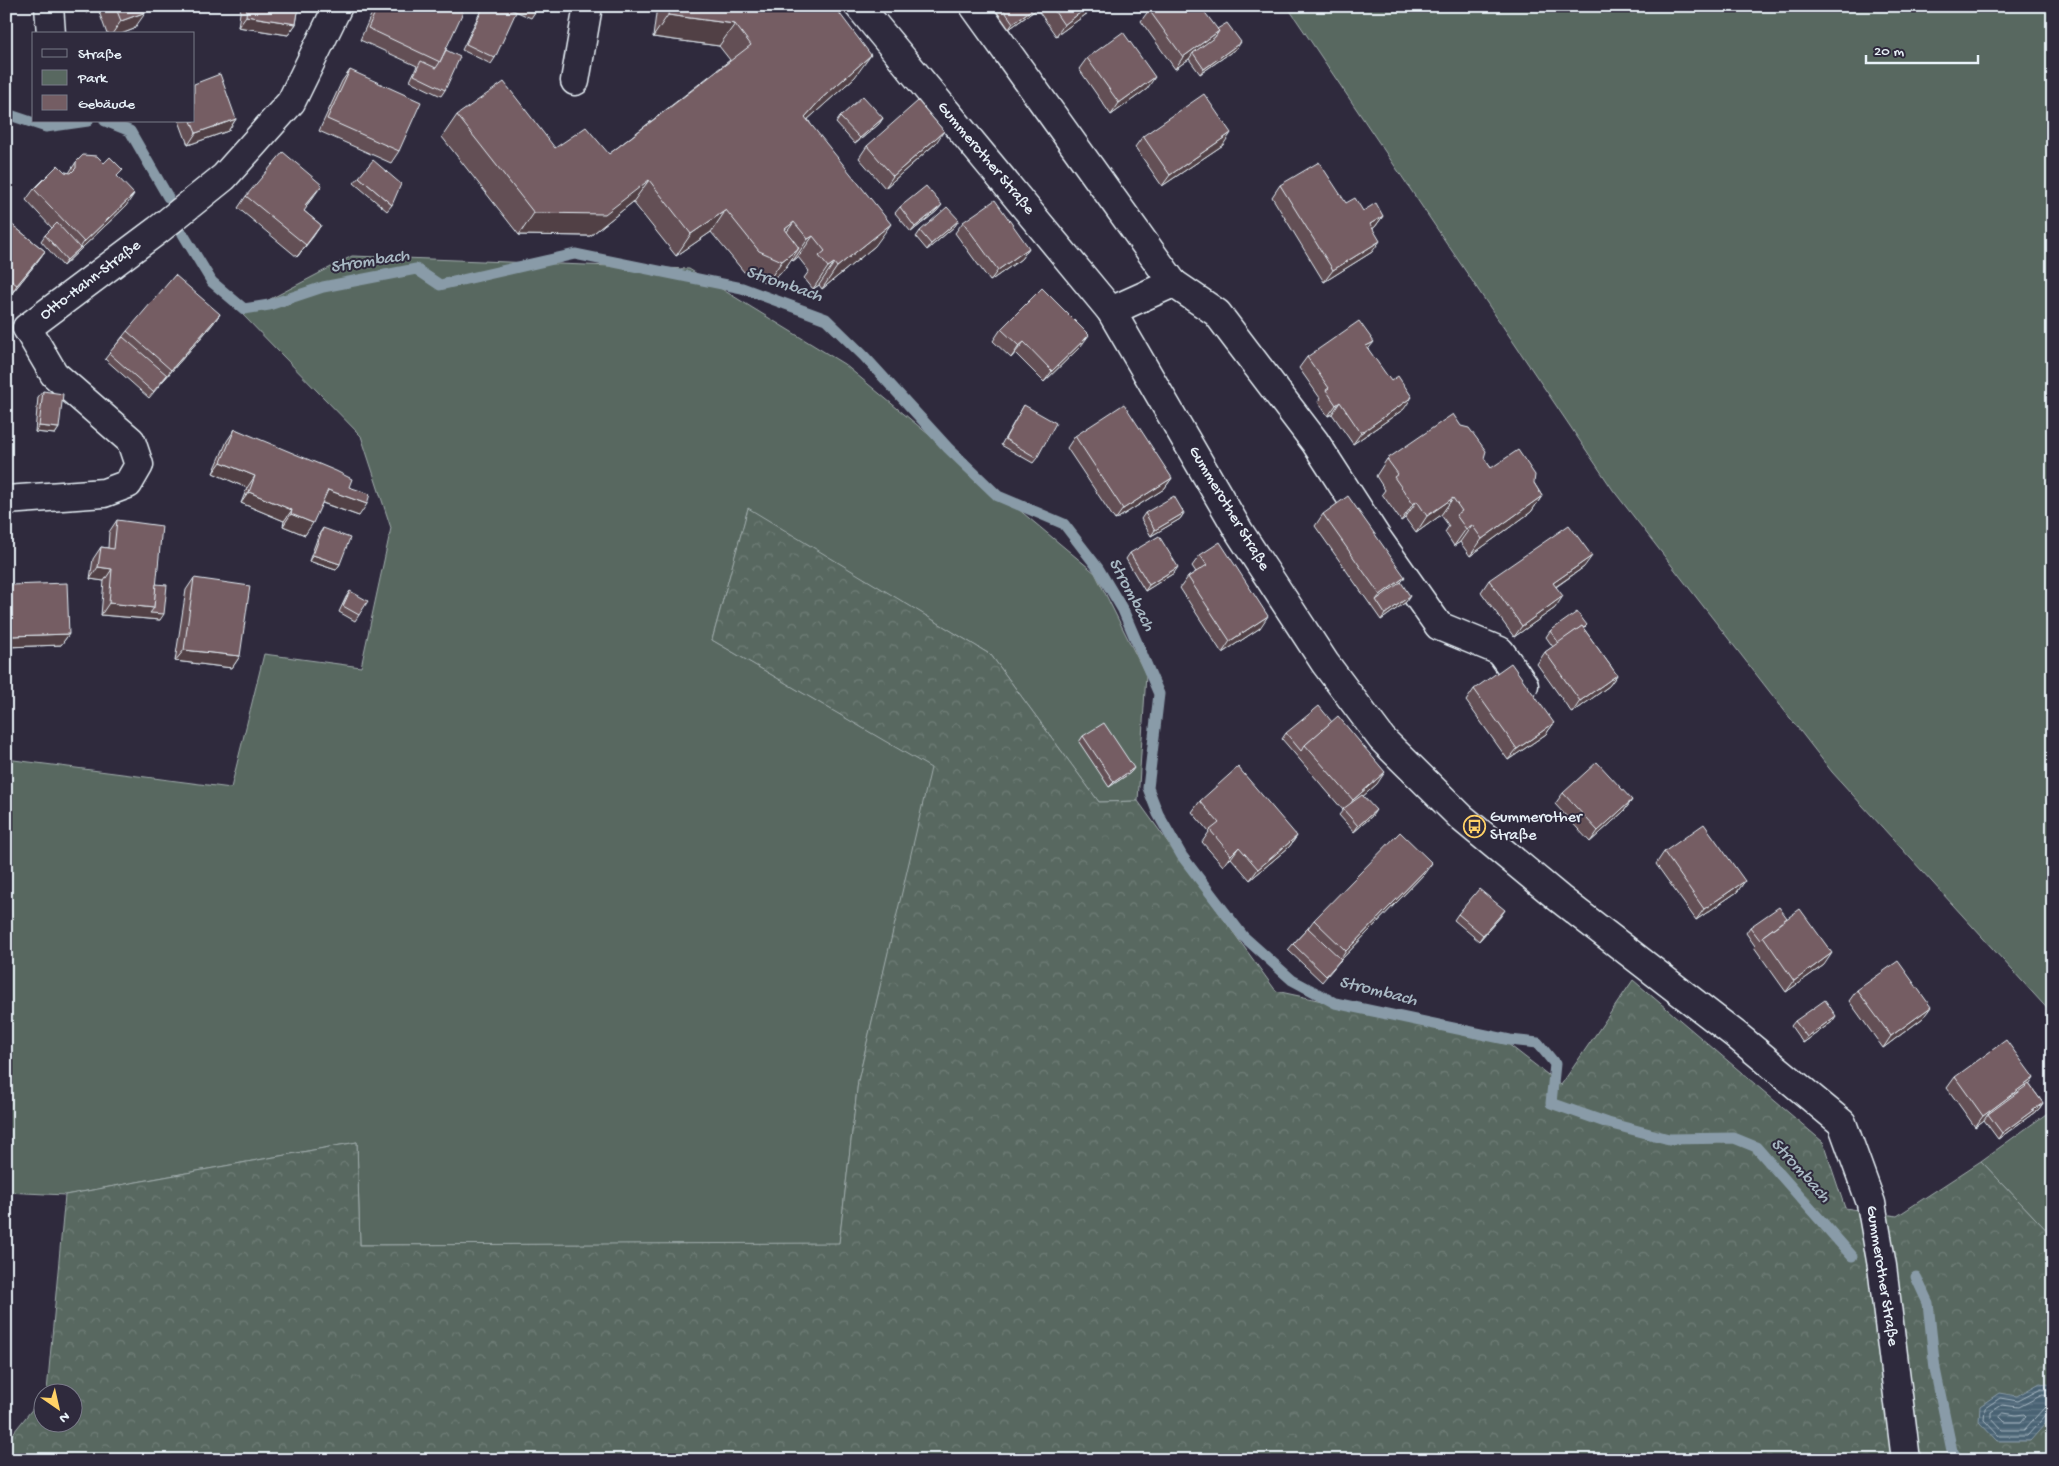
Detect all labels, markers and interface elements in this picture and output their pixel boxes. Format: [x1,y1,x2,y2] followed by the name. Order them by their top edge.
[32,32,195,122] legend
[1866,32,1979,64] scale bar
[1874,43,1904,61] text: 20 m
[78,46,122,64] text: Straße
[77,70,108,88] text: Park
[78,96,135,114] text: Gebäude
[932,99,1038,220] street label: Gummerother Straße
[37,236,146,325] street label: Otto-Hahn-Straße
[329,245,411,279] water label: Strombach
[743,262,825,308] water label: Strombach
[1183,443,1273,575] street label: Gummerother Straße
[1103,555,1159,635] water label: Strombach
[1490,809,1583,846] place label: Gummerother Straße
[1462,815,1486,839] bus stop icon: Gummerother Straße
[1337,972,1419,1012] water label: Strombach
[1766,1134,1835,1208] water label: Strombach
[1861,1204,1902,1348] street label: Gummerother Straße
[32,1384,82,1434] north arrow
[55,1407,72,1426] text: N

